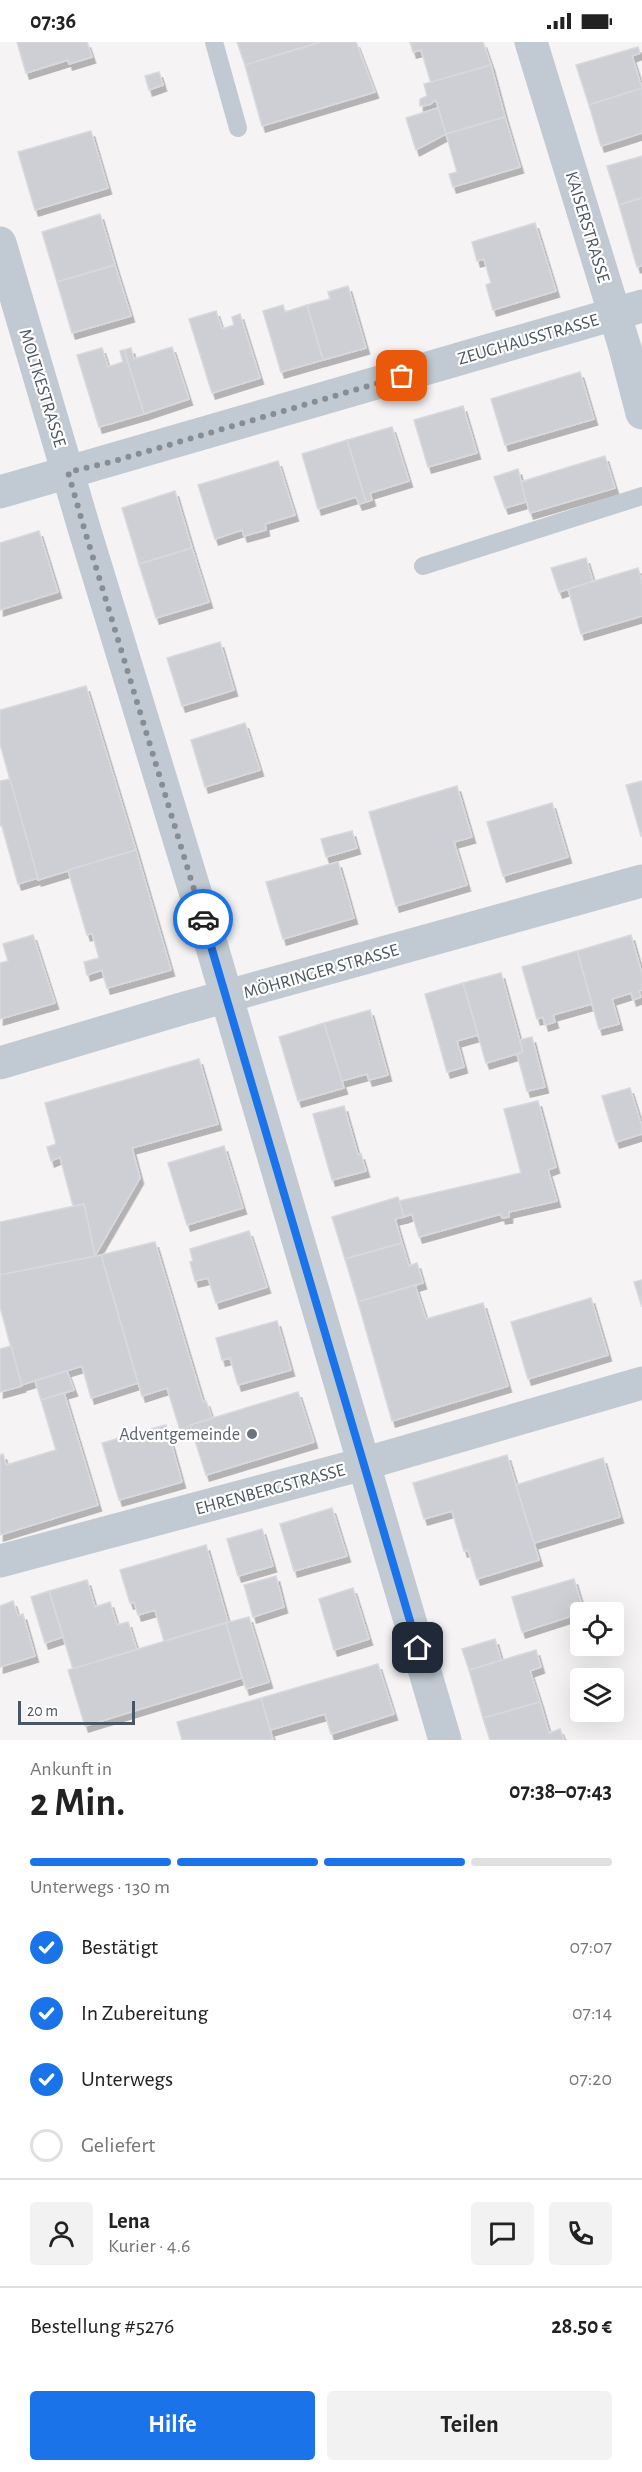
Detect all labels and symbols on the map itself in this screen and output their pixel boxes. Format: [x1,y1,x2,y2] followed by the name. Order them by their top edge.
[562,170,613,285] street label: KAISERSTRASSE
[456,311,601,369] street label: ZEUGHAUSSTRASSE
[16,327,69,450] street label: MOLTKESTRASSE
[376,350,427,401] pin
[173,889,233,949] courier
[241,939,401,1003] street label: MÖHRINGER STRASSE
[119,1426,240,1444] place label: Adventgemeinde
[245,1427,259,1441] marker: Adventgemeinde
[194,1461,347,1519] street label: EHRENBERGSTRASSE
[392,1622,443,1673] pin
[18,1698,135,1726] scale bar

